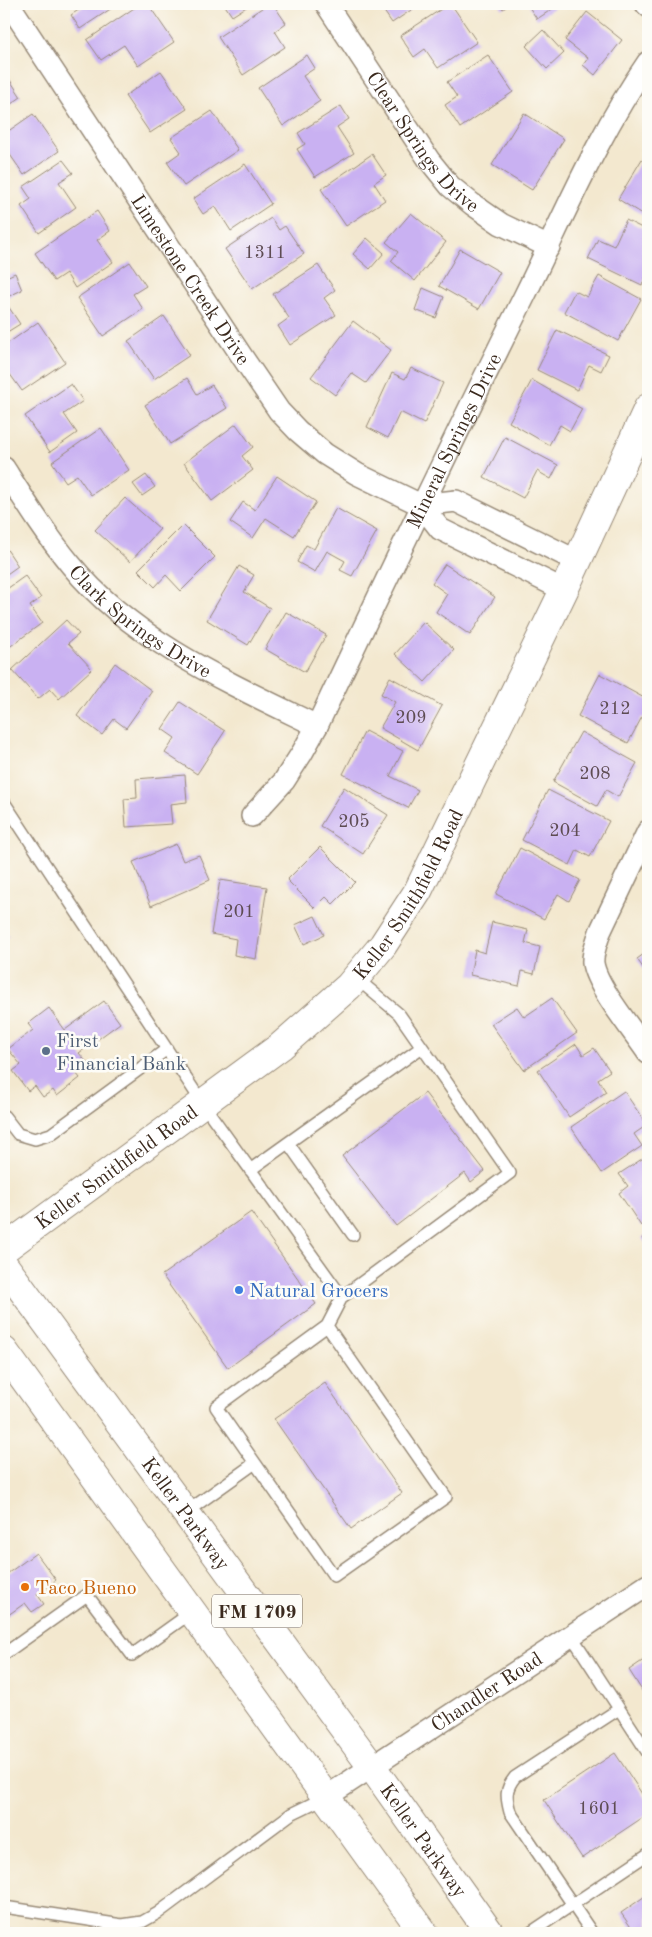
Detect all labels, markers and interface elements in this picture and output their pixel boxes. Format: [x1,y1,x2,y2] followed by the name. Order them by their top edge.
[362,69,482,217] street label: Clear Springs Drive
[126,192,253,369] street label: Limestone Creek Drive
[244,244,286,262] house number: 1311
[405,351,506,532] street label: Mineral Springs Drive
[64,562,214,683] street label: Clark Springs Drive
[599,700,631,718] house number: 212
[395,709,427,727] house number: 209
[579,765,611,783] house number: 208
[351,806,468,984] street label: Keller Smithfield Road
[338,813,370,831] house number: 205
[549,822,581,840] house number: 204
[223,903,255,921] house number: 201
[56,1032,186,1075] place label: First Financial Bank
[40,1045,52,1057] marker: First Financial Bank
[32,1103,202,1234] street label: Keller Smithfield Road
[249,1282,388,1302] place label: Natural Grocers
[233,1284,245,1296] marker: Natural Grocers
[137,1454,233,1575] street label: Keller Parkway
[35,1579,137,1599] place label: Taco Bueno
[19,1581,31,1593] marker: Taco Bueno
[212,1594,302,1628] road number: FM 1709
[428,1649,547,1737] street label: Chandler Road
[375,1781,470,1902] street label: Keller Parkway
[578,1800,620,1818] house number: 1601

